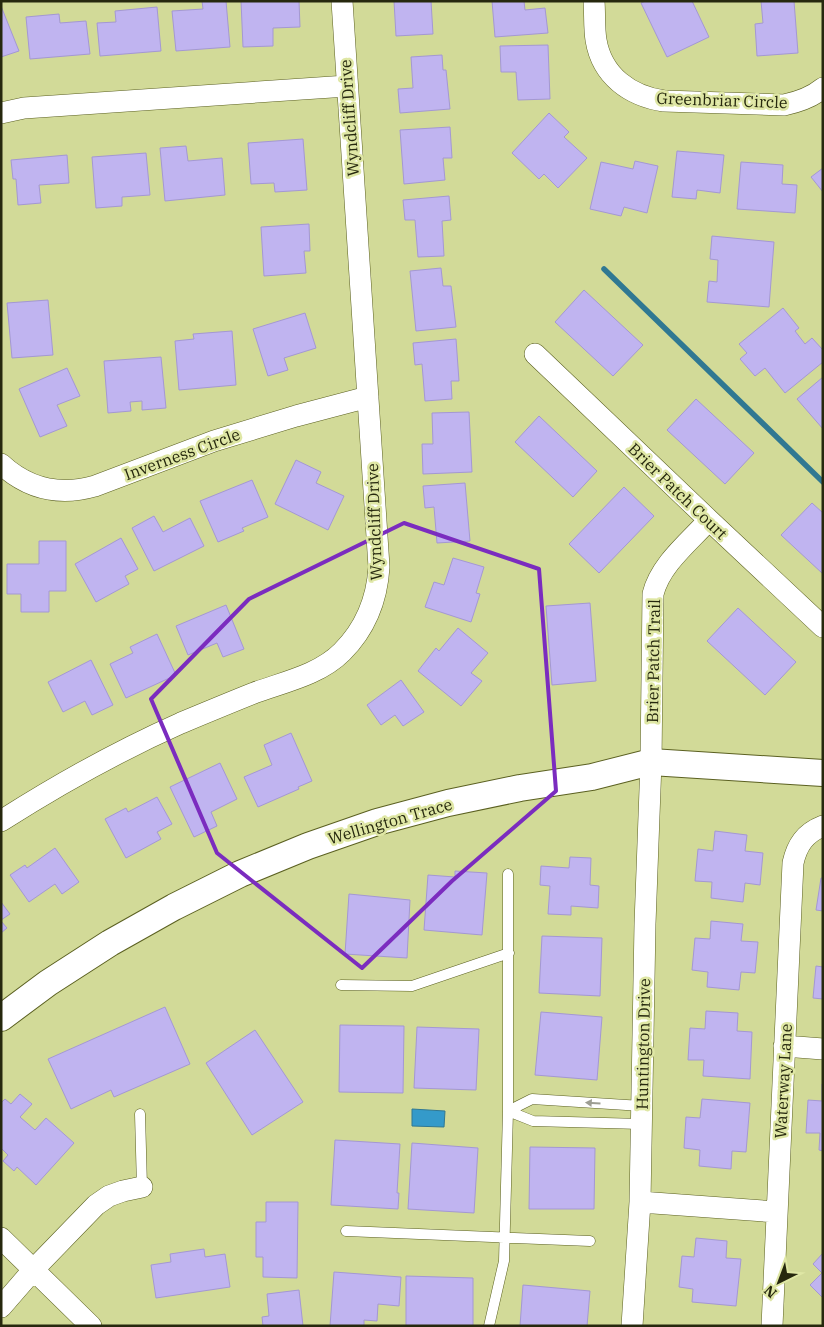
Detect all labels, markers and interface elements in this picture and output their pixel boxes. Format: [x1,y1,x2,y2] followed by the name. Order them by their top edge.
[335,59,363,177] street label: Wyndcliff Drive
[656,88,788,112] street label: Greenbriar Circle
[121,424,243,484] street label: Inverness Circle
[624,439,732,544] street label: Brier Patch Court
[362,463,386,581] street label: Wyndcliff Drive
[642,599,664,723] street label: Brier Patch Trail
[326,794,454,848] street label: Wellington Trace
[632,978,654,1110] street label: Huntington Drive
[770,1023,796,1139] street label: Waterway Lane
[585,1099,601,1107] one-way arrow
[754,1257,804,1307] north arrow
[760,1281,780,1302] text: N

